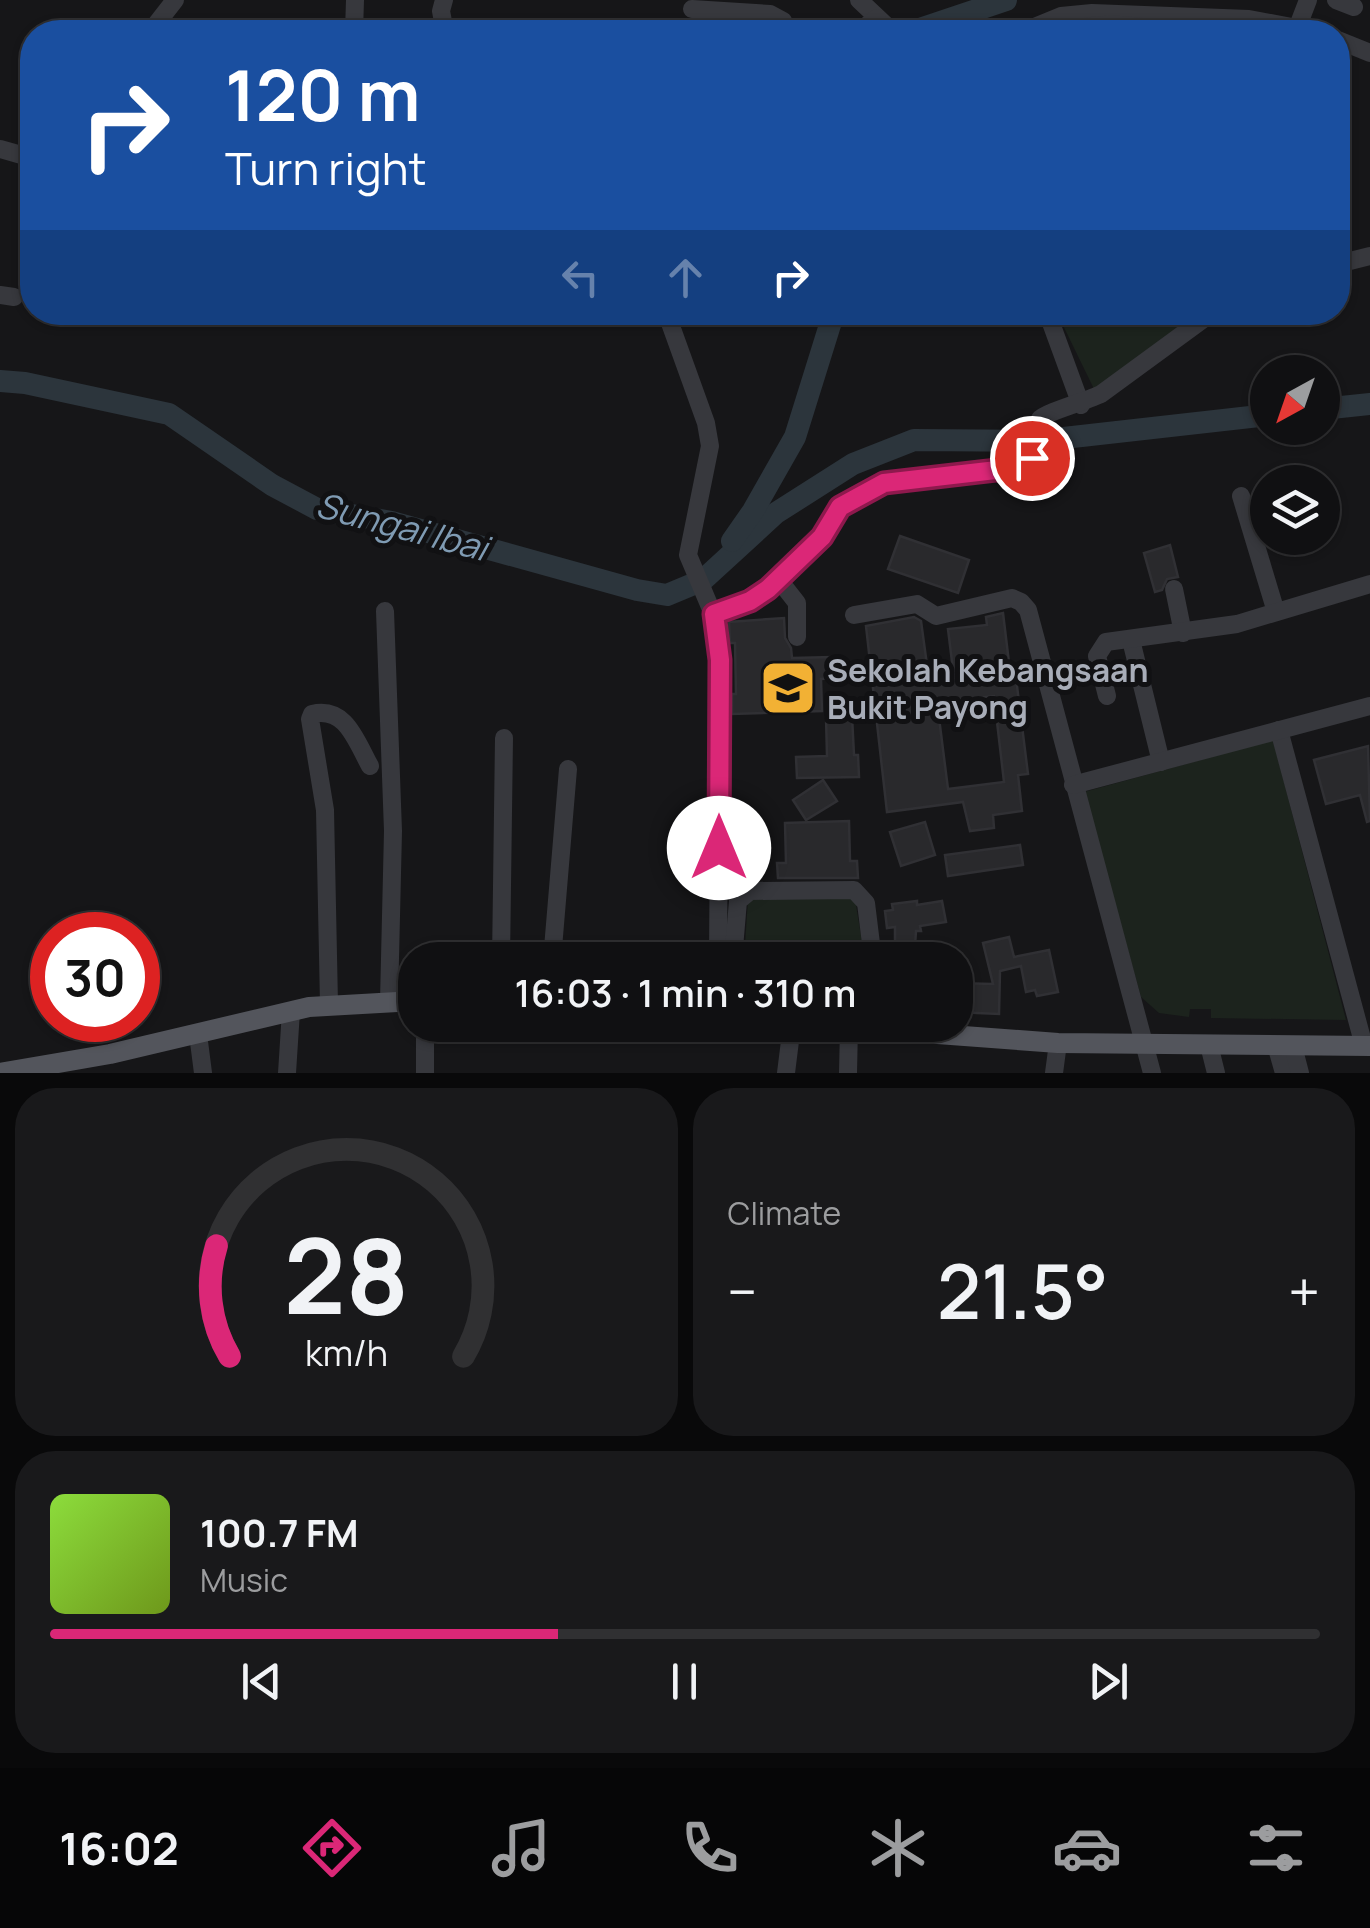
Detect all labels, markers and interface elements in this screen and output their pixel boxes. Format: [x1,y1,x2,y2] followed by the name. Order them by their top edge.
[225,46,420,142] text: 120 m
[60,60,190,190] icon: right
[225,137,426,199] text: Turn right
[553,250,608,305] icon: left
[658,250,713,305] icon: ahead
[763,250,818,305] icon: right
[1250,355,1340,445] north arrow
[1250,355,1340,555] map controls
[990,416,1075,501] pin
[1005,431,1060,486] icon: arrive
[1250,465,1340,555] button: layers
[311,480,496,573] water label: Sungai Ibai
[827,648,1149,729] place label: Sekolah Kebangsaan Bukit Payong
[758,658,818,718] school or university icon: Sekolah Kebangsaan Bukit Payong
[667,796,771,900] position arrow
[30,912,160,1042] speed limit sign: 30
[515,966,856,1018] text: 16:03 · 1 min · 310 m
[728,1191,841,1235] text: Climate
[283,1203,409,1345] text: 28
[937,1239,1109,1342] text: 21.5°
[728,1253,757,1329] text: −
[1288,1253,1320,1329] text: +
[305,1328,388,1377] text: km/h
[200,1506,358,1558] text: 100.7 FM
[200,1558,288,1602] text: Music
[234,1654,289,1709] icon: previous
[657,1654,712,1709] icon: pause
[1081,1654,1136,1709] icon: next
[297,1813,367,1883] icon: directions
[486,1813,556,1883] icon: music
[675,1813,745,1883] icon: phone
[863,1813,933,1883] icon: climate
[1052,1813,1122,1883] icon: car
[1241,1813,1311,1883] icon: filters
[59,1817,179,1879] text: 16:02

